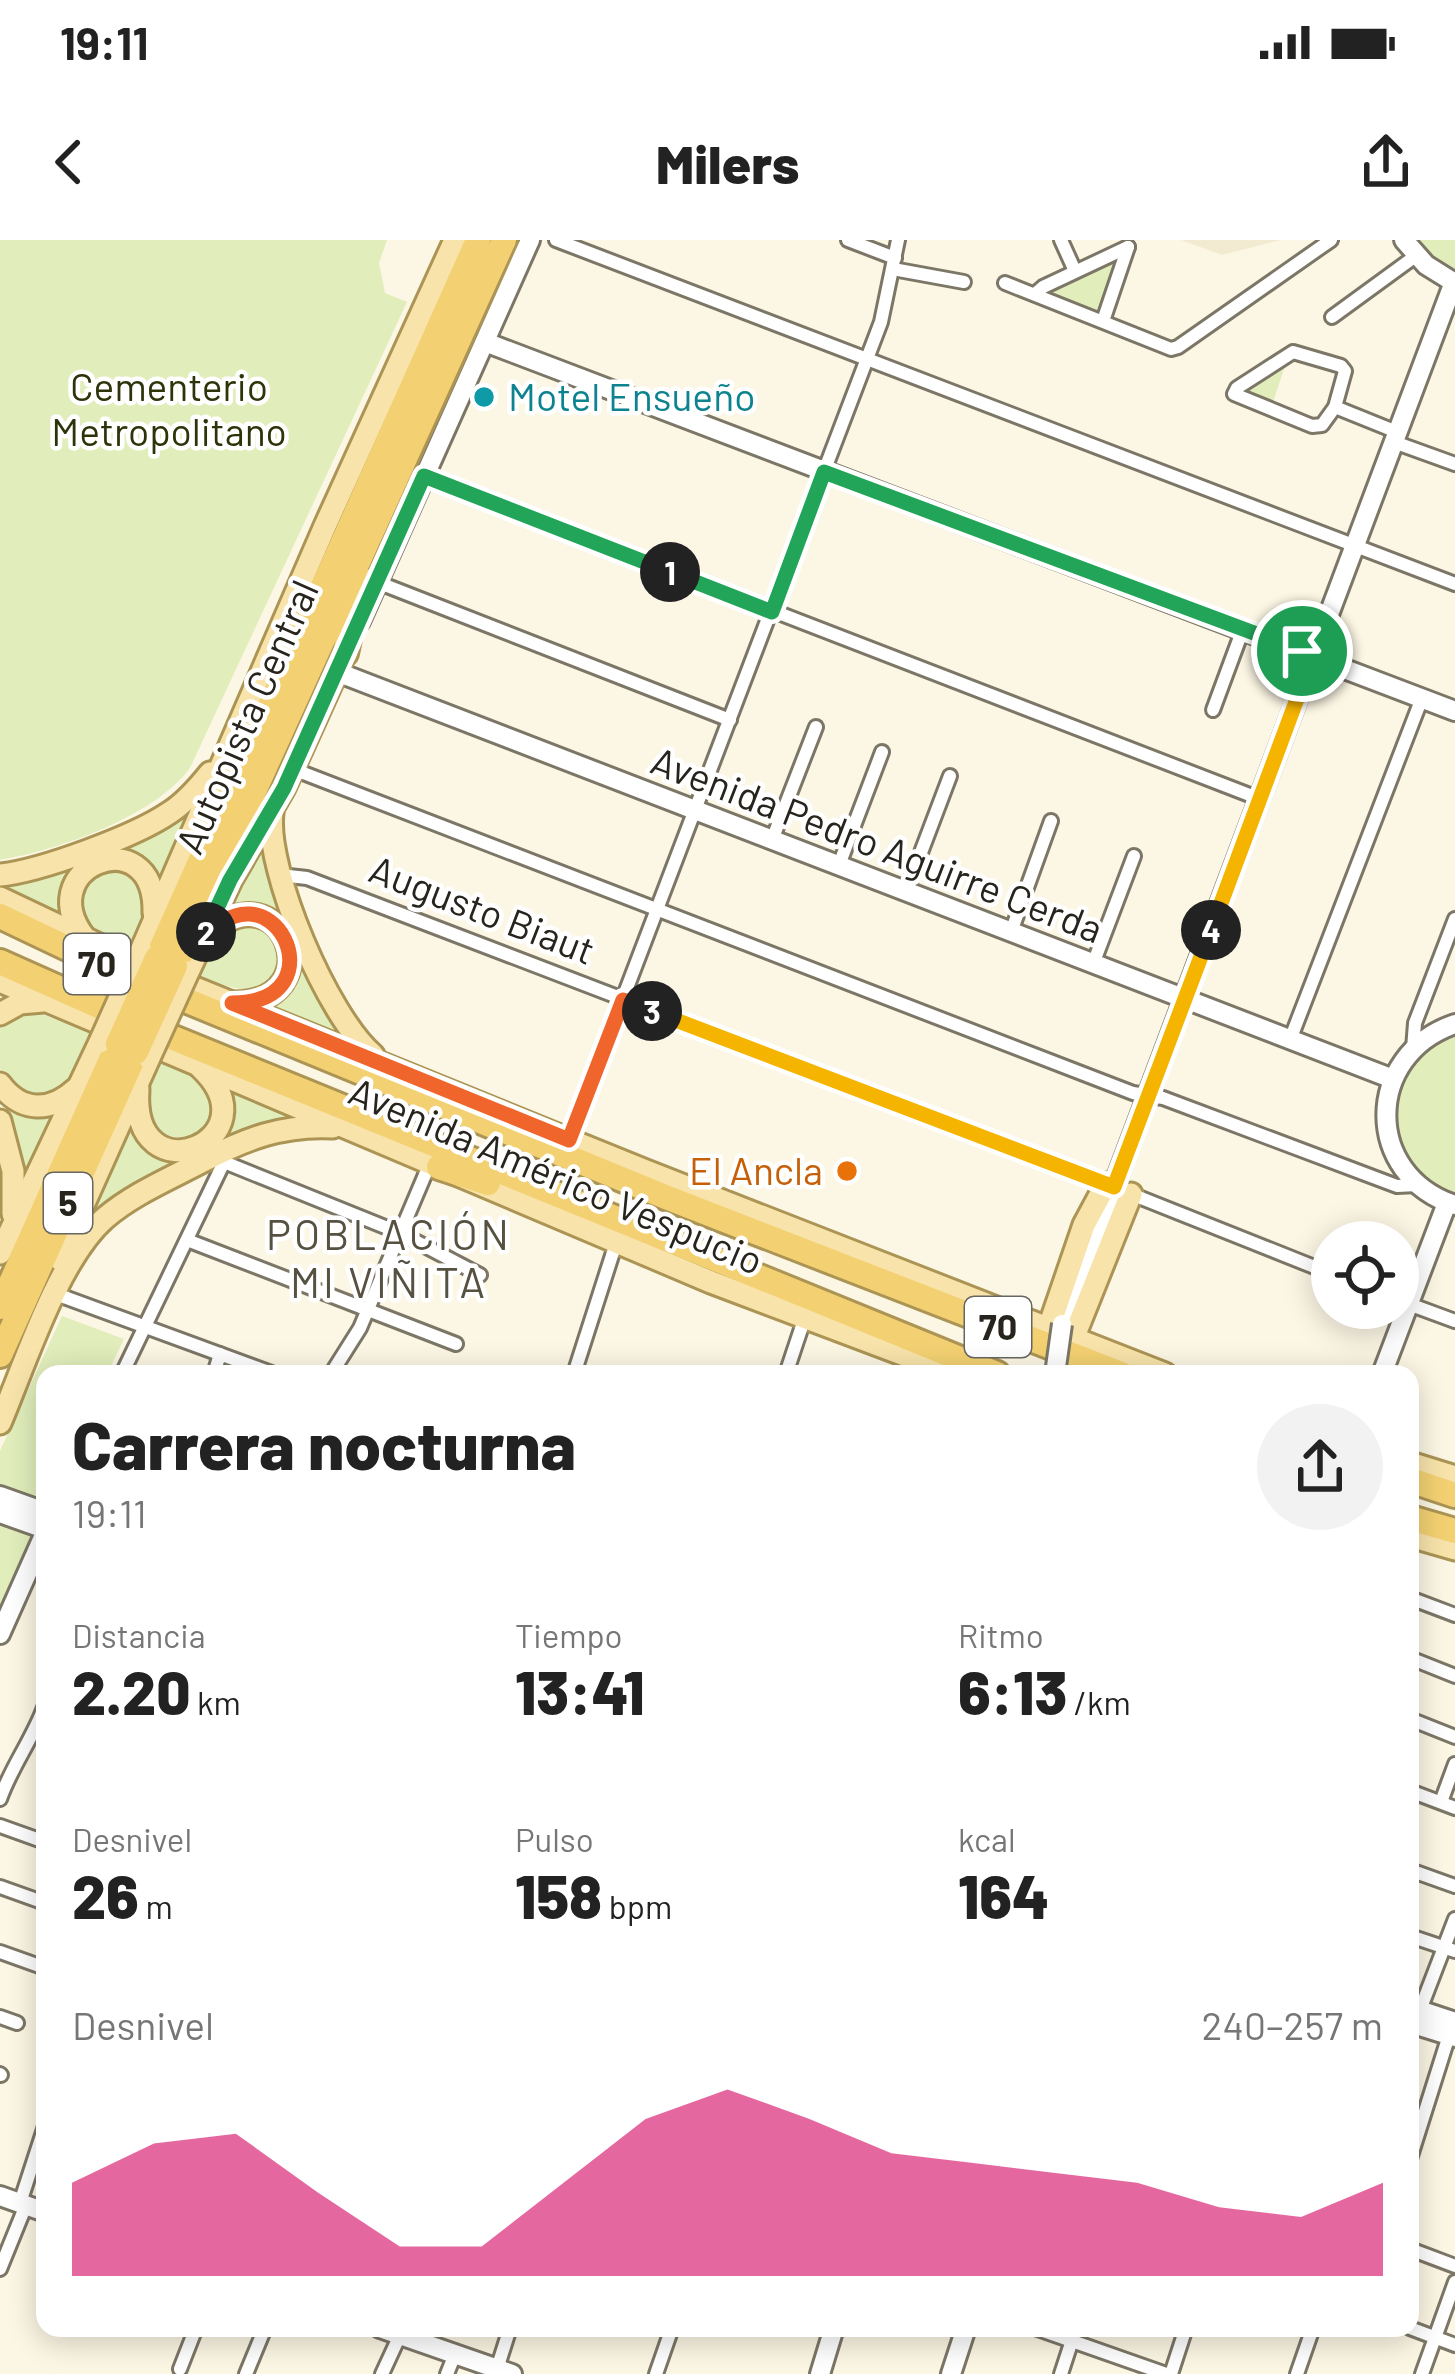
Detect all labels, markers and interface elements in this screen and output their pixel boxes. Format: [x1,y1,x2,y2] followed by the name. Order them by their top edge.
[60,15,148,69] text: 19:11
[36,129,102,195] icon: back
[1353,129,1419,195] icon: share
[656,130,799,195] text: Milers
[51,362,287,454] park label: Cementerio Metropolitano
[508,372,755,419] place label: Motel Ensueño
[471,384,497,410] marker: Motel Ensueño
[640,542,700,602] pin: 1
[664,552,676,592] text: 1
[164,572,327,860] street label: Autopista Central
[1251,600,1353,702] pin
[1269,618,1335,684] icon: arrive
[645,736,1110,952] street label: Avenida Pedro Aguirre Cerda
[363,844,602,973] street label: Augusto Biaut
[1181,900,1241,960] pin: 4
[176,902,236,962] pin: 2
[1201,910,1221,950] text: 4
[197,912,215,952] text: 2
[64,934,130,994] road number: 70
[622,981,682,1041] pin: 3
[643,991,661,1031] text: 3
[343,1066,771,1283] street label: Avenida Américo Vespucio
[689,1146,823,1193] place label: El Ancla
[834,1158,860,1184] marker: El Ancla
[44,1173,92,1233] road number: 5
[266,1208,512,1306] district label: POBLACIÓN MI VIÑITA
[1311,1221,1419,1329] map controls
[1311,1221,1419,1329] button: locate
[965,1297,1031,1357] road number: 70
[72,1404,576,1483] text: Carrera nocturna
[1257,1404,1383,1530] button: share
[72,1489,147,1536] text: 19:11
[72,1615,206,1655] text: Distancia
[515,1615,623,1655] text: Tiempo
[958,1615,1044,1655] text: Ritmo
[72,1655,190,1727] text: 2.20
[515,1655,644,1727] text: 13:41
[958,1655,1067,1727] text: 6:13
[190,1682,241,1722] text: km
[1067,1682,1131,1722] text: /km
[72,1819,192,1859] text: Desnivel
[515,1819,594,1859] text: Pulso
[958,1819,1016,1859] text: kcal
[72,1859,139,1931] text: 26
[515,1859,602,1931] text: 158
[958,1859,1049,1931] text: 164
[139,1886,173,1926] text: m
[602,1886,672,1926] text: bpm
[72,2001,214,2048] text: Desnivel
[1202,2001,1383,2048] text: 240–257 m

